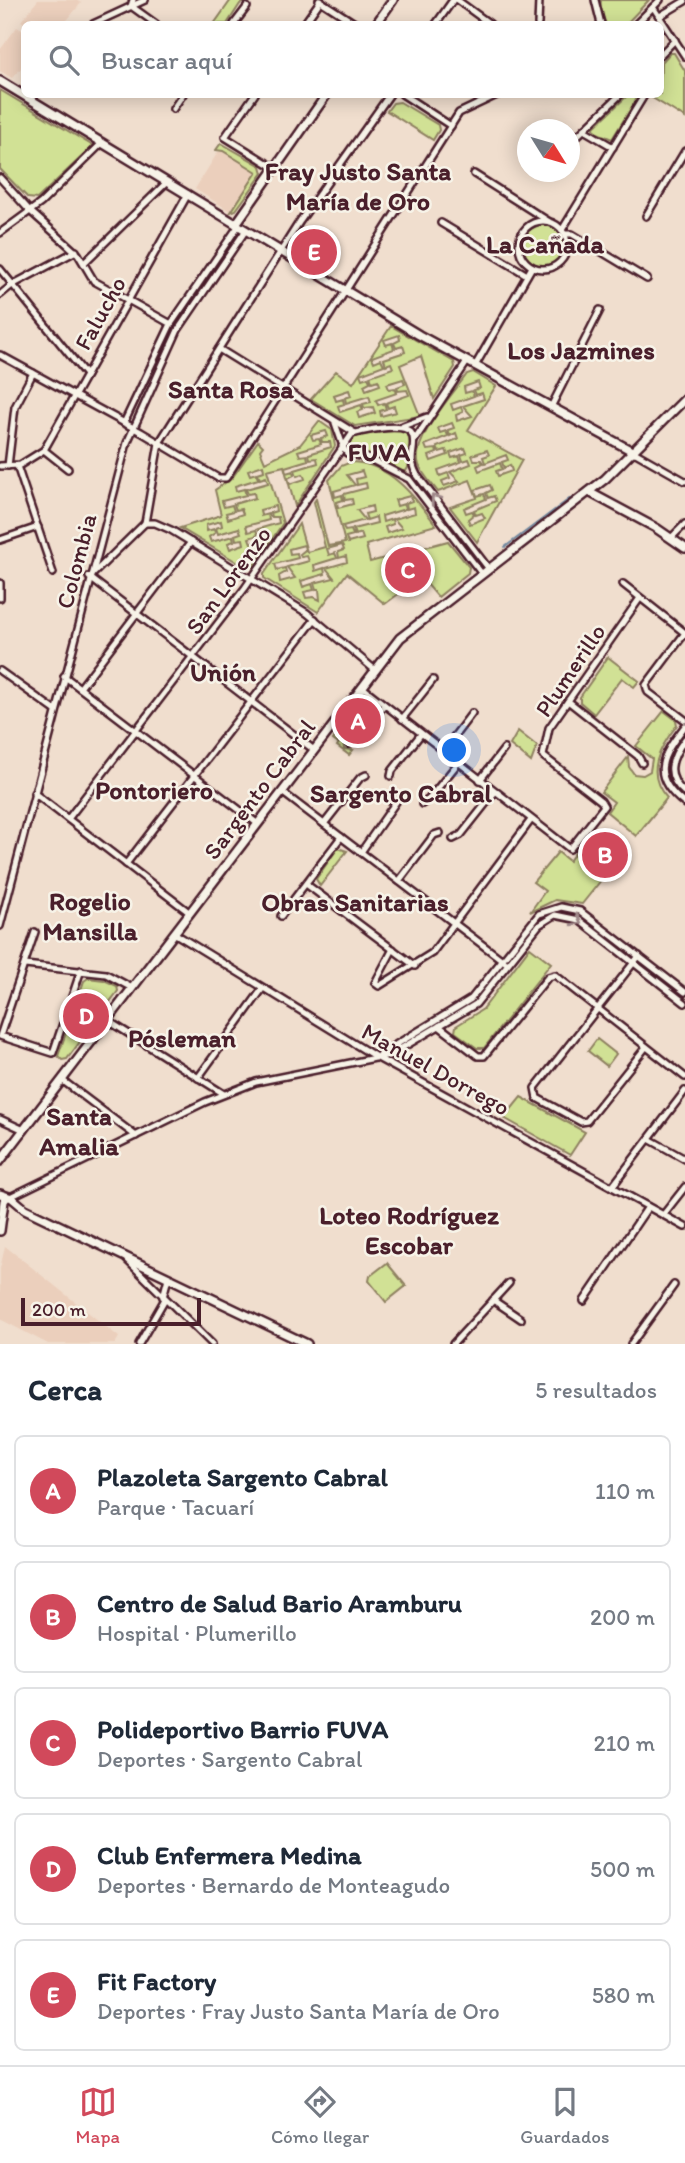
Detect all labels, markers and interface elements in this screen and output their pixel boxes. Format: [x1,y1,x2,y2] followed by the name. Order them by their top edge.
[21,21,664,98] search box
[45,41,83,79] icon: search
[101,44,232,76] text: Buscar aquí
[517,119,580,182] north arrow
[265,155,451,217] district label: Fray Justo Santa María de Oro
[291,226,337,278] pin: E
[486,228,605,260] district label: La Cañada
[68,271,132,355] street label: Falucho
[507,334,655,366] district label: Los Jazmines
[168,373,294,405] district label: Santa Rosa
[348,436,411,468] district label: FUVA
[431,495,444,507] one-way arrow
[49,510,103,612] street label: Colombia
[179,520,277,640] street label: San Lorenzo
[385,544,431,596] pin: C
[528,618,612,722] street label: Plumerillo
[190,656,256,688] district label: Unión
[335,695,381,747] pin: A
[197,713,321,865] street label: Sargento Cabral
[437,733,471,767] your location
[95,774,213,806] district label: Pontoriero
[310,777,493,809] district label: Sargento Cabral
[582,829,628,881] pin: B
[42,885,138,947] district label: Rogelio Mansilla
[261,886,449,918] district label: Obras Sanitarias
[570,912,582,926] one-way arrow
[63,990,109,1042] pin: D
[357,1016,515,1122] street label: Manuel Dorrego
[128,1022,236,1054] district label: Pósleman
[38,1100,119,1162] district label: Santa Amalia
[319,1199,499,1261] district label: Loteo Rodríguez Escobar
[21,1295,201,1327] scale bar
[32,1298,86,1321] text: 200 m
[28,1371,102,1408] text: Cerca
[535,1376,657,1404] text: 5 resultados
[97,1461,388,1493] text: Plazoleta Sargento Cabral
[46,1477,60,1505] text: A
[595,1477,655,1505] text: 110 m
[97,1493,254,1521] text: Parque · Tacuarí
[97,1587,462,1619] text: Centro de Salud Bario Aramburu
[46,1603,60,1631] text: B
[590,1603,655,1631] text: 200 m
[97,1619,297,1647] text: Hospital · Plumerillo
[97,1713,388,1745] text: Polideportivo Barrio FUVA
[46,1729,60,1757] text: C
[594,1729,655,1757] text: 210 m
[97,1745,362,1773] text: Deportes · Sargento Cabral
[97,1839,362,1871] text: Club Enfermera Medina
[45,1855,61,1883] text: D
[590,1855,655,1883] text: 500 m
[97,1871,450,1899] text: Deportes · Bernardo de Monteagudo
[97,1965,216,1997] text: Fit Factory
[47,1981,59,2009] text: E
[592,1981,655,2009] text: 580 m
[97,1997,500,2025] text: Deportes · Fray Justo Santa María de Oro
[76,2083,120,2148] tab: Mapa
[271,2083,369,2148] tab: Cómo llegar
[520,2083,609,2148] tab: Guardados

